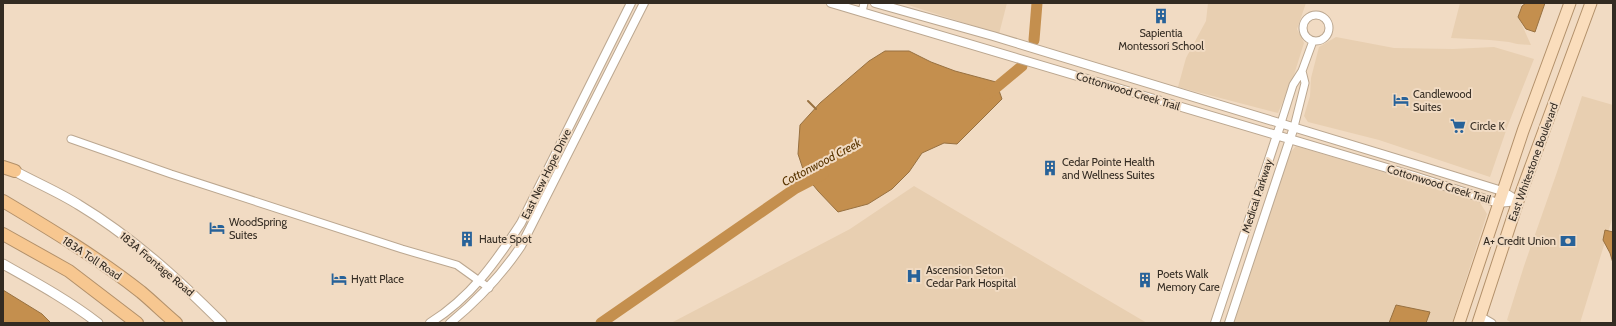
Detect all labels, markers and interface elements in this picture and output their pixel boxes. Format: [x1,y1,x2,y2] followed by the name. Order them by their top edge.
[1152,7,1170,25] building icon: Sapientia Montessori School
[1118,26,1204,53] place label: Sapientia Montessori School
[1074,69,1182,114] street label: Cottonwood Creek Trail
[1413,87,1472,114] place label: Candlewood Suites
[1392,91,1410,109] hotel icon: Candlewood Suites
[1505,101,1561,223] street label: East Whitestone Boulevard
[1449,117,1467,135] supermarket icon: Circle K
[1470,119,1505,133] place label: Circle K
[518,126,574,221] street label: East New Hope Drive
[779,134,864,189] water label: Cottonwood Creek
[1062,155,1155,182] place label: Cedar Pointe Health and Wellness Suites
[1239,157,1276,235] street label: Medical Parkway
[1041,159,1059,177] building icon: Cedar Pointe Health and Wellness Suites
[1385,162,1493,207] street label: Cottonwood Creek Trail
[229,215,288,242] place label: WoodSpring Suites
[208,219,226,237] hotel icon: WoodSpring Suites
[117,229,197,299] street label: 183A Frontage Road
[458,230,476,248] building icon: Haute Spot
[479,232,532,246] place label: Haute Spot
[1559,232,1577,250] bank icon: A+ Credit Union
[60,233,124,283] street label: 183A Toll Road
[1483,234,1556,248] place label: A+ Credit Union
[926,263,1017,290] place label: Ascension Seton Cedar Park Hospital
[905,267,923,285] hospital icon: Ascension Seton Cedar Park Hospital
[1157,267,1220,294] place label: Poets Walk Memory Care
[330,270,348,288] hotel icon: Hyatt Place
[1136,271,1154,289] building icon: Poets Walk Memory Care
[351,272,404,286] place label: Hyatt Place

